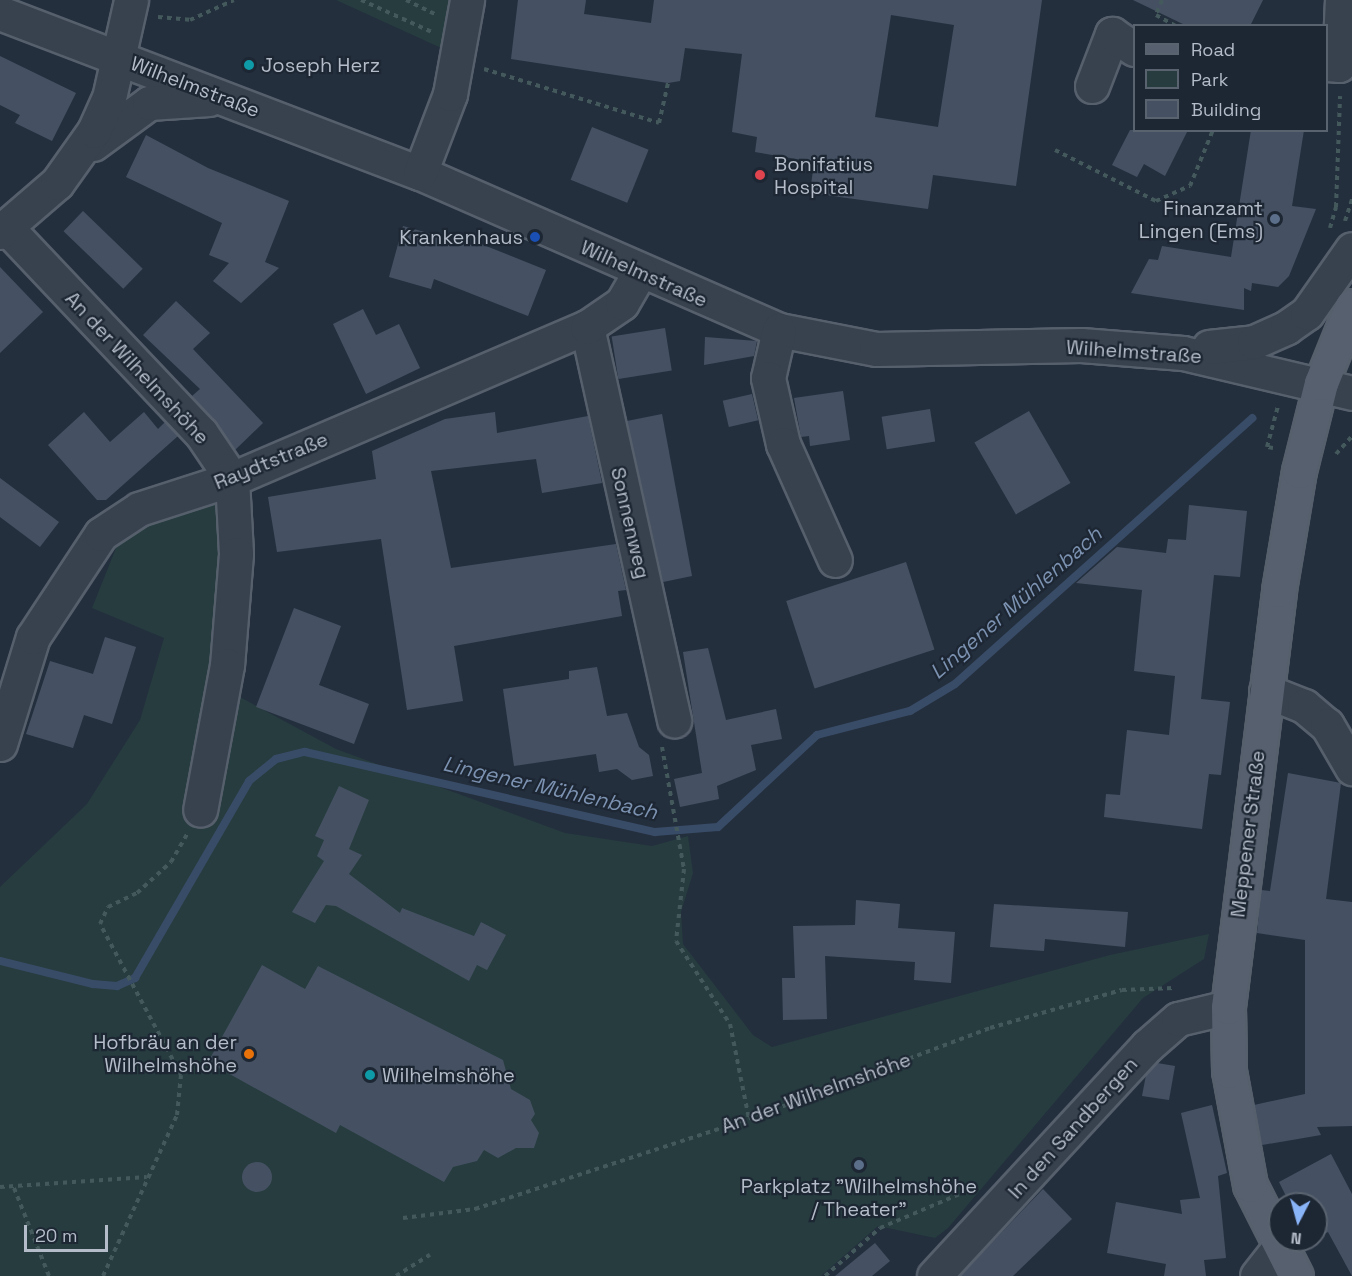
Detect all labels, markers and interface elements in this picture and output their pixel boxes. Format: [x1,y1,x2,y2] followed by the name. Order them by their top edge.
[1133,24,1328,132] legend
[1191,38,1235,61] text: Road
[127,51,263,123] street label: Wilhelmstraße
[261,53,380,77] place label: Joseph Herz
[242,58,256,72] marker: Joseph Herz
[1191,68,1228,91] text: Park
[1191,98,1261,121] text: Building
[774,152,873,199] place label: Bonifatius Hospital
[751,166,769,184] marker: Bonifatius Hospital
[1139,196,1263,243] place label: Finanzamt Lingen (Ems)
[1268,212,1282,226] marker: Finanzamt Lingen (Ems)
[399,225,523,249] place label: Krankenhaus
[528,230,542,244] marker: Krankenhaus
[577,235,711,313] street label: Wilhelmstraße
[60,287,214,449] street label: An der Wilhelmshöhe
[1065,335,1203,369] street label: Wilhelmstraße
[211,427,331,495] street label: Raydtstraße
[606,465,654,581] street label: Sonnenweg
[925,522,1107,684] water label: Lingener Mühlenbach
[1226,749,1270,919] street label: Meppener Straße
[440,751,660,825] water label: Lingener Mühlenbach
[93,1030,237,1077] place label: Hofbräu an der Wilhelmshöhe
[242,1047,256,1061] marker: Hofbräu an der Wilhelmshöhe
[718,1047,914,1139] street label: An der Wilhelmshöhe
[1003,1052,1143,1204] street label: In den Sandbergen
[382,1063,515,1087] place label: Wilhelmshöhe
[363,1068,377,1082] marker: Wilhelmshöhe
[852,1158,866,1172] marker: Parkplatz "Wilhelmshöhe / Theater"
[741,1174,977,1221] place label: Parkplatz "Wilhelmshöhe / Theater"
[1268,1192,1328,1252] north arrow
[27,1213,111,1251] scale bar
[35,1224,78,1247] text: 20 m
[1290,1227,1303,1249] text: N

